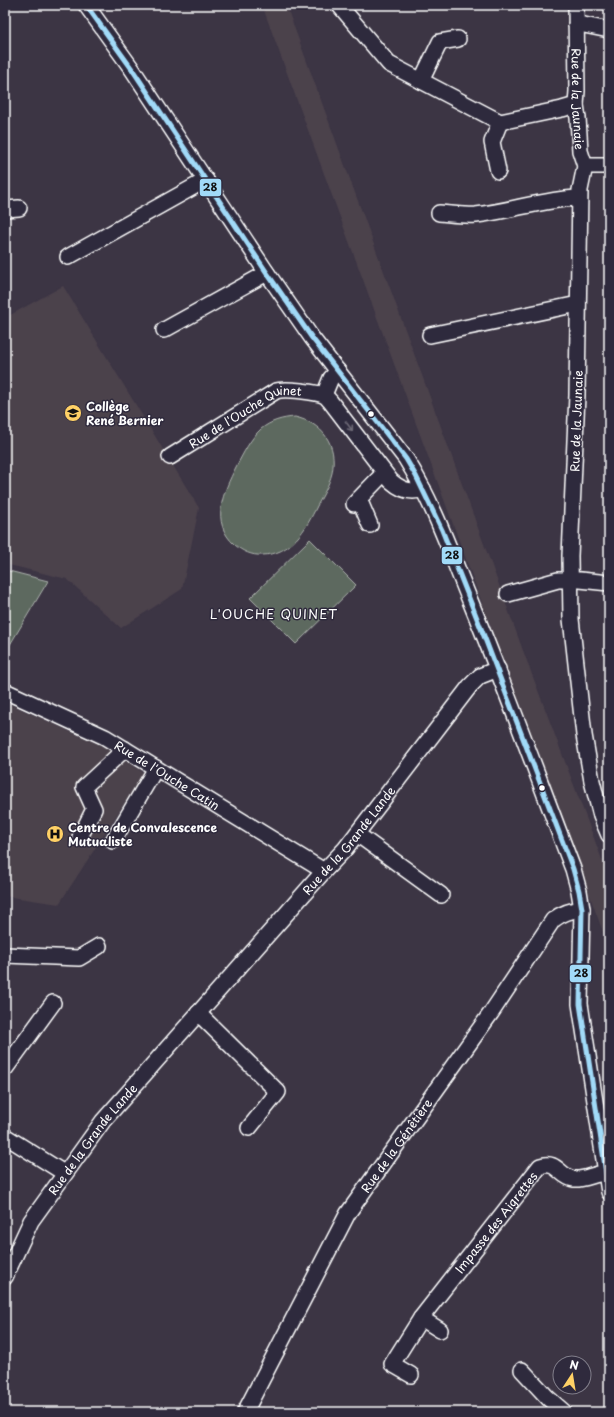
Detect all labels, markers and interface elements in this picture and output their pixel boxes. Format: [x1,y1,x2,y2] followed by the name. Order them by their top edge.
[567,48,589,150] street label: Rue de la Jaunaie
[199,178,222,197] line badge: 28
[203,178,217,195] text: 28
[565,370,587,472] street label: Rue de la Jaunaie
[185,381,303,452] street label: Rue de l'Ouche Quinet
[86,397,164,429] place label: Collège René Bernier
[63,403,83,423] school or university icon: Collège René Bernier
[366,409,376,419] unlabelled marker
[344,420,353,431] one-way arrow
[441,546,463,565] line badge: 28
[445,546,459,563] text: 28
[210,604,338,623] district label: L'OUCHE QUINET
[111,736,223,814] street label: Rue de l'Ouche Catin
[298,782,399,899] street label: Rue de la Grande Lande
[537,783,547,793] unlabelled marker
[68,818,217,850] place label: Centre de Convalescence Mutualiste
[45,824,65,844] hospital icon: Centre de Convalescence Mutualiste
[569,964,592,983] line badge: 28
[574,964,588,981] text: 28
[44,1079,141,1199] street label: Rue de la Grande Lande
[356,1094,436,1196] street label: Rue de la Génêtière
[450,1167,542,1277] street label: Impasse des Aigrettes
[552,1355,592,1395] north arrow
[568,1356,580,1374] text: N

